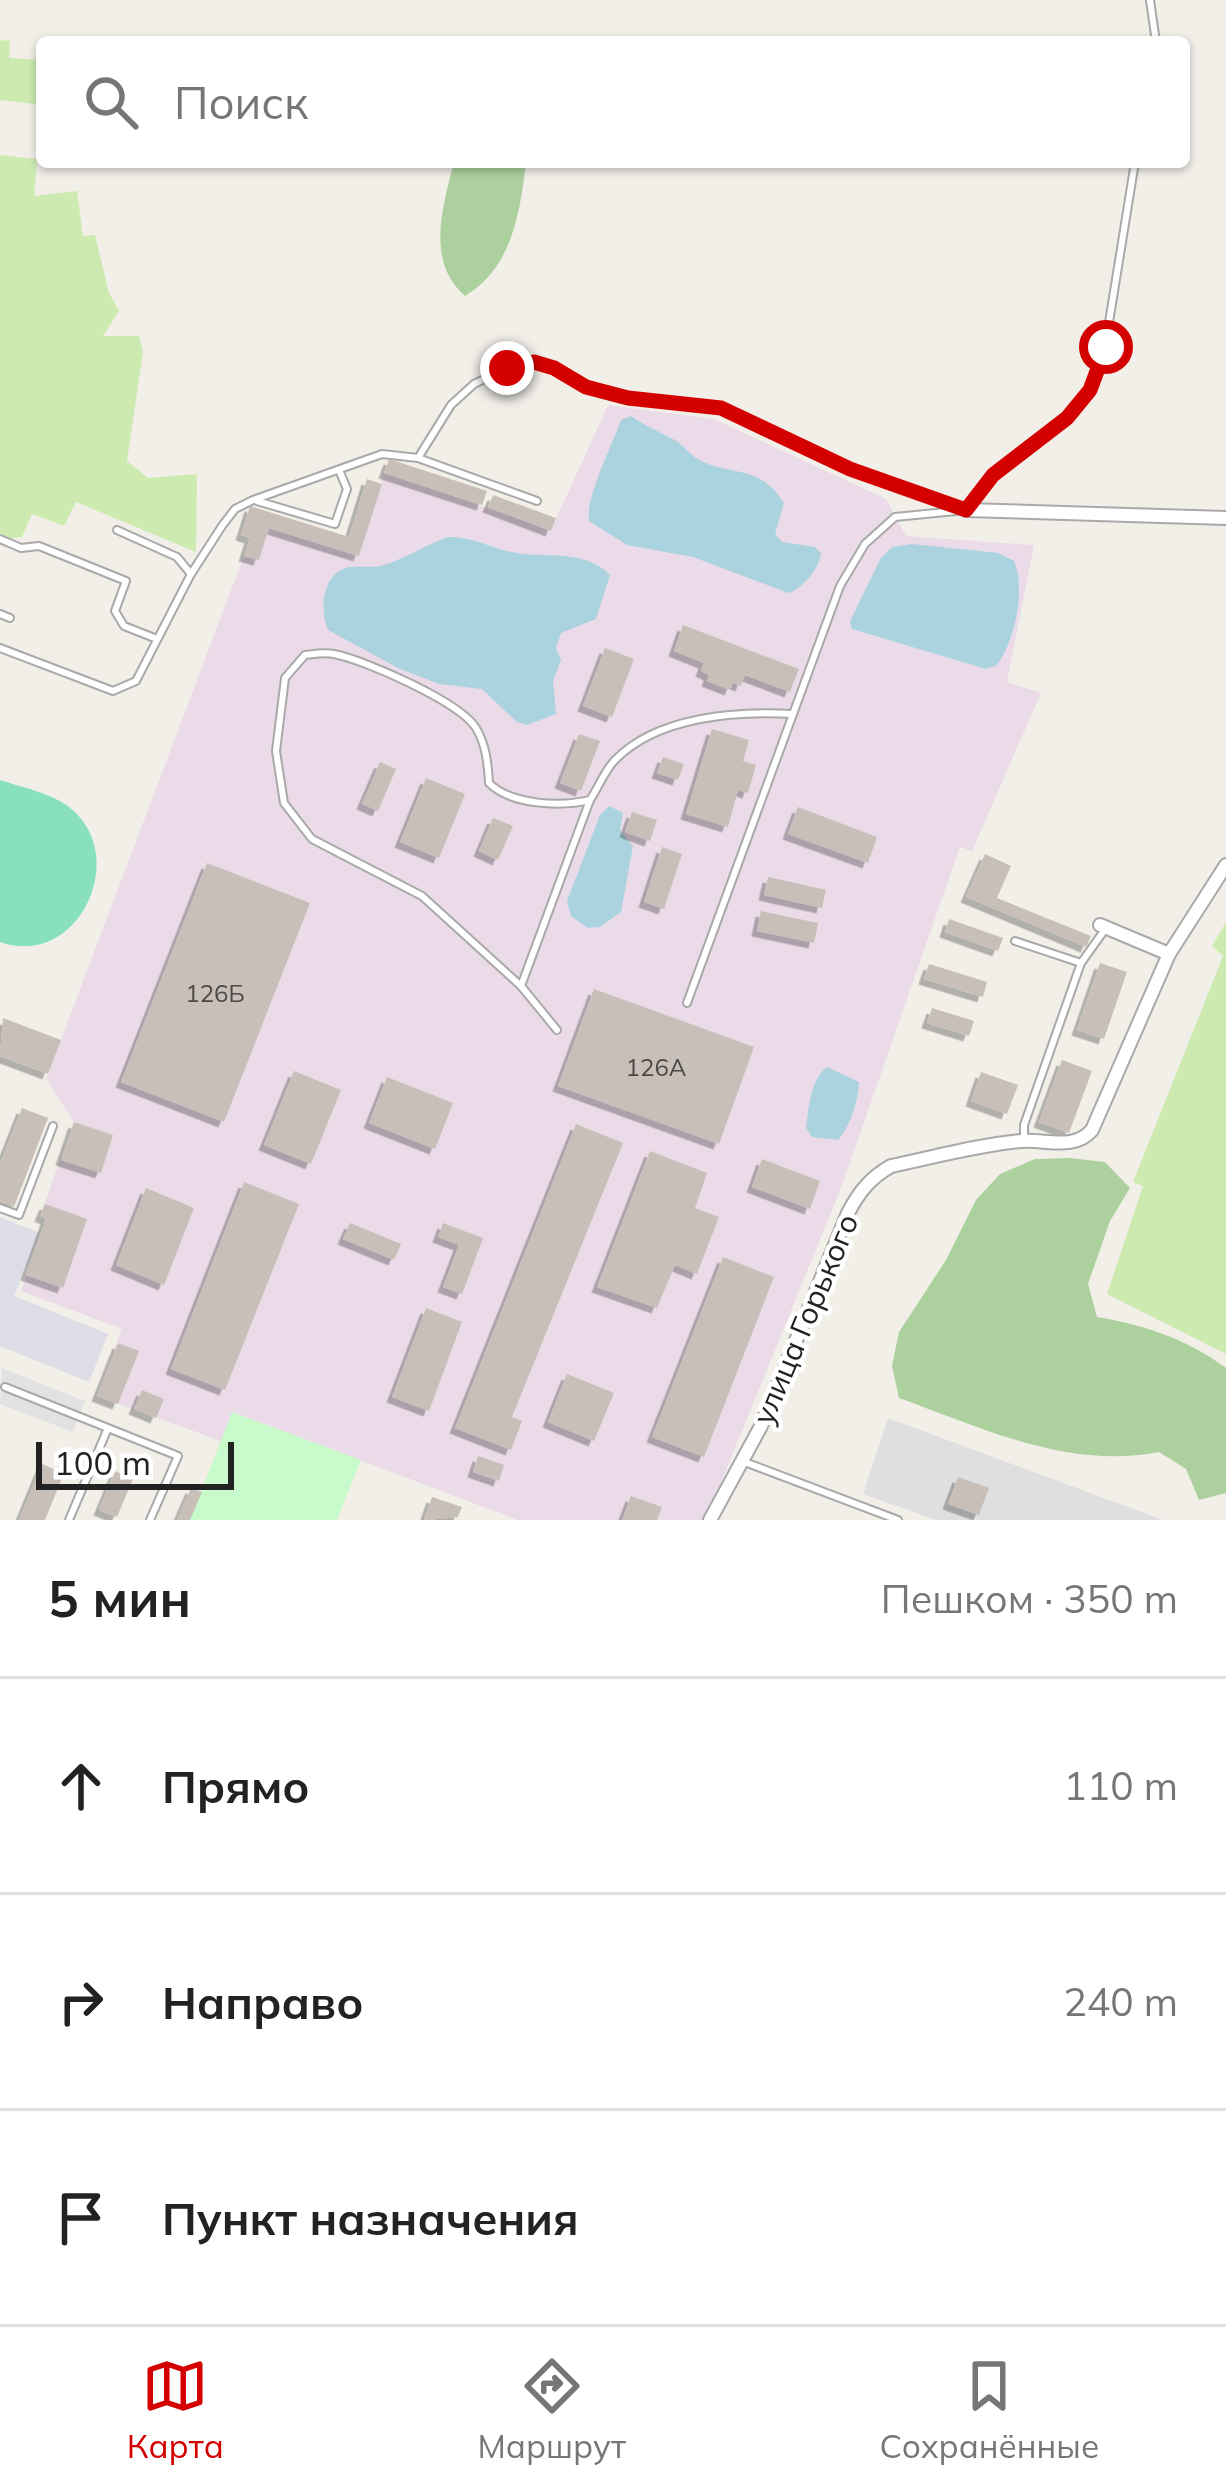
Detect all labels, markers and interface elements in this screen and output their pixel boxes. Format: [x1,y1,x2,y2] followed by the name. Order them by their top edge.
[36,36,1190,168] search box
[78,69,144,135] icon: search
[174,74,308,130] text: Поиск
[1079,320,1133,374] route start
[480,341,534,395] route end
[185,978,245,1008] house number: 126Б
[626,1052,687,1082] house number: 126А
[744,1208,866,1430] street label: улица Горького
[36,1436,234,1489] scale bar
[54,1442,151,1483] text: 100 m
[48,1566,191,1630] text: 5 мин
[881,1574,1178,1623] text: Пешком · 350 m
[48,1753,114,1819] icon: ahead
[162,1758,310,1814] text: Прямо
[1063,1761,1178,1810] text: 110 m
[48,1969,114,2035] icon: right
[162,1974,363,2030] text: Направо
[1063,1977,1178,2026] text: 240 m
[48,2185,114,2251] icon: arrive
[162,2190,579,2246] text: Пункт назначения
[127,2353,224,2466] tab: Карта
[478,2353,626,2466] tab: Маршрут
[880,2353,1099,2466] tab: Сохранённые

